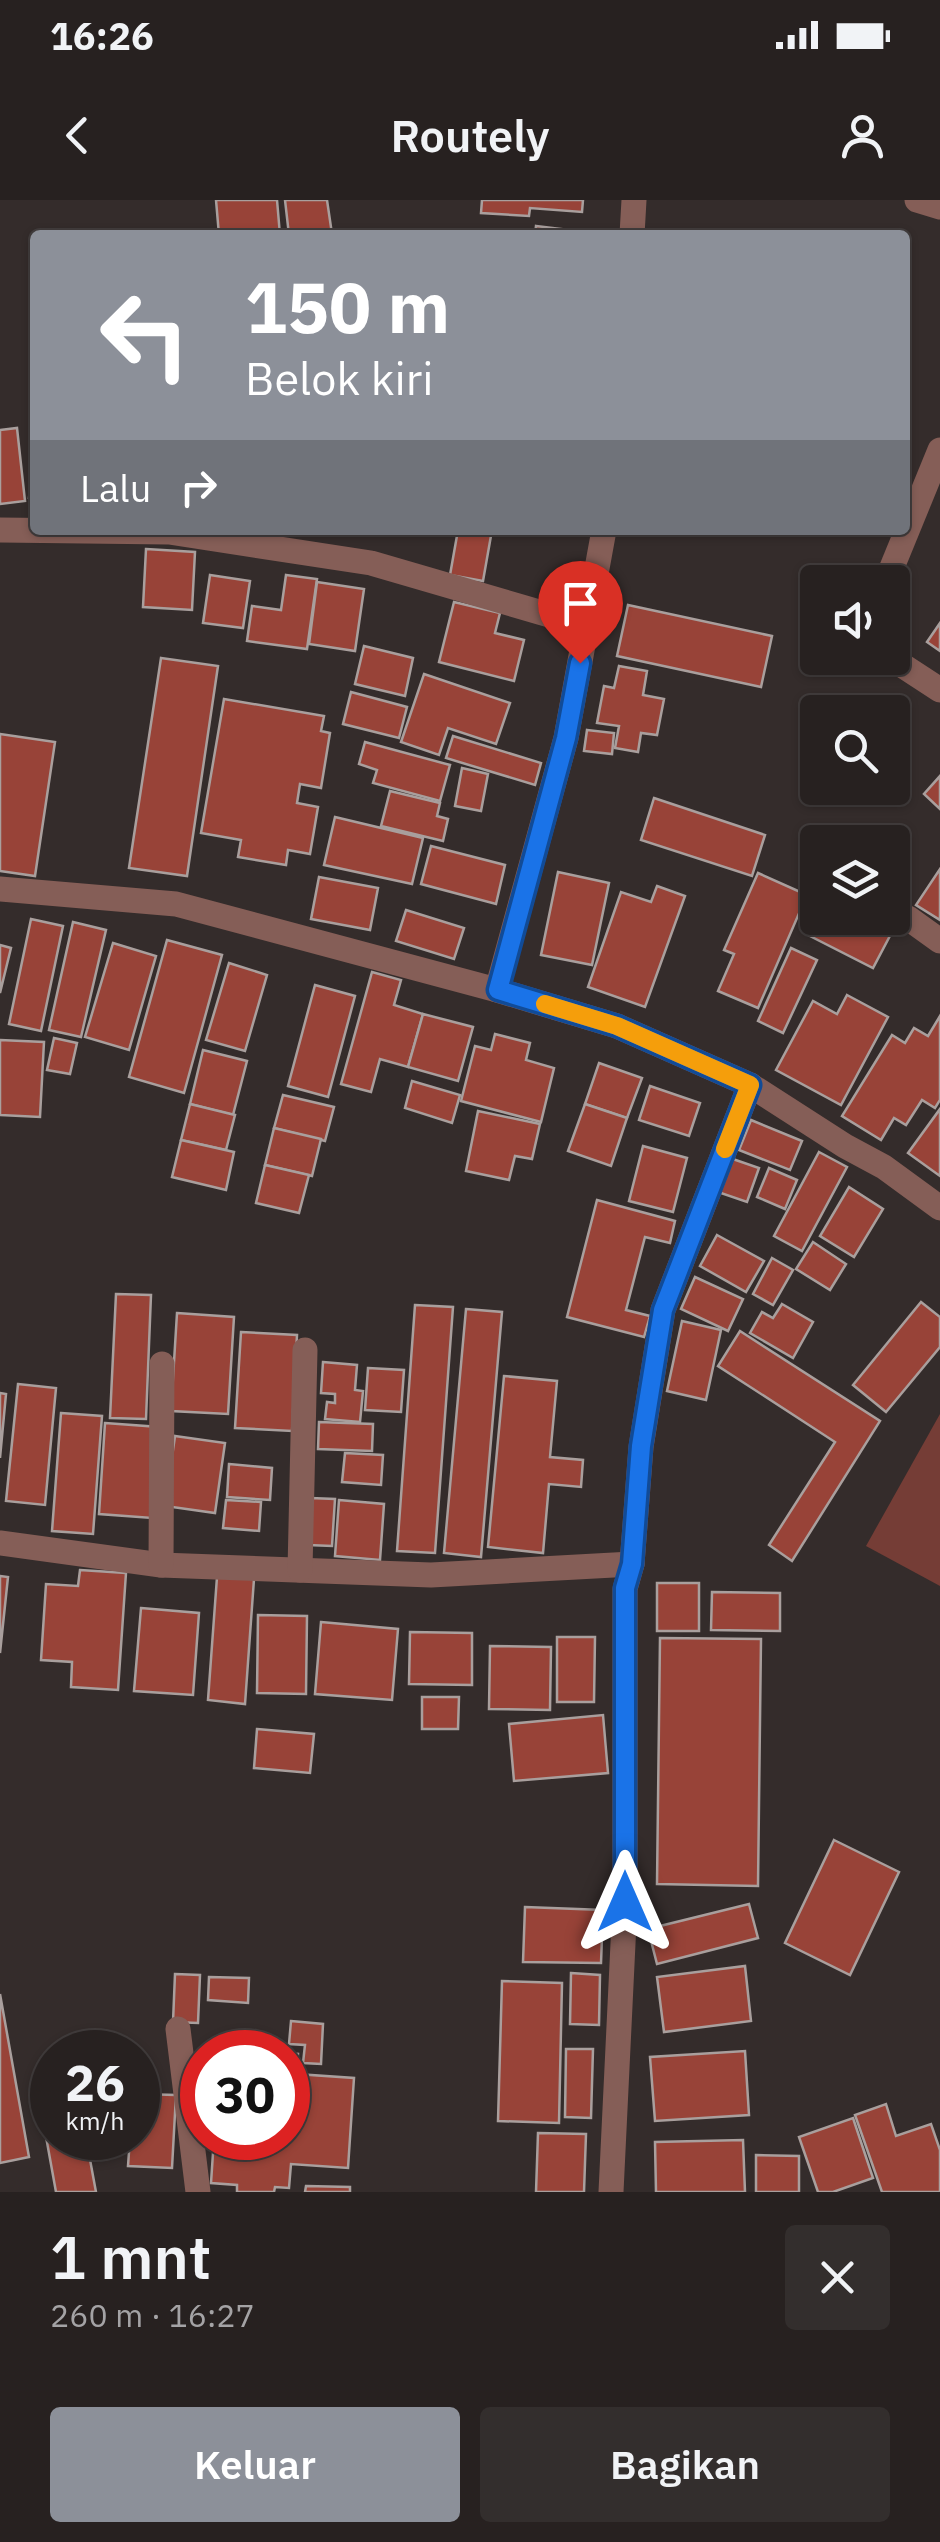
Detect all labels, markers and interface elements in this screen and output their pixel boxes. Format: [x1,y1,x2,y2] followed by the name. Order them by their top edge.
[50,11,154,60] text: 16:26
[390,106,550,164] text: Routely
[50,108,105,163] icon: back
[835,108,890,163] icon: person
[245,261,450,352] text: 150 m
[80,270,210,400] icon: left
[245,349,434,407] text: Belok kiri
[171,460,226,515] icon: right
[80,463,151,512] text: Lalu
[538,561,623,664] pin
[800,565,910,935] map controls
[800,565,910,675] button: sound
[553,576,608,631] icon: arrive
[800,695,910,805] button: search
[800,825,910,935] button: layers
[573,1850,677,1954] position arrow
[180,2030,310,2160] speed limit sign: 30
[65,2050,125,2115] text: 26
[66,2104,124,2137] text: km/h
[50,2217,211,2296] text: 1 mnt
[785,2225,890,2330] button: close
[50,2294,255,2336] text: 260 m · 16:27
[50,2407,460,2522] button: Keluar
[480,2407,890,2522] button: Bagikan

